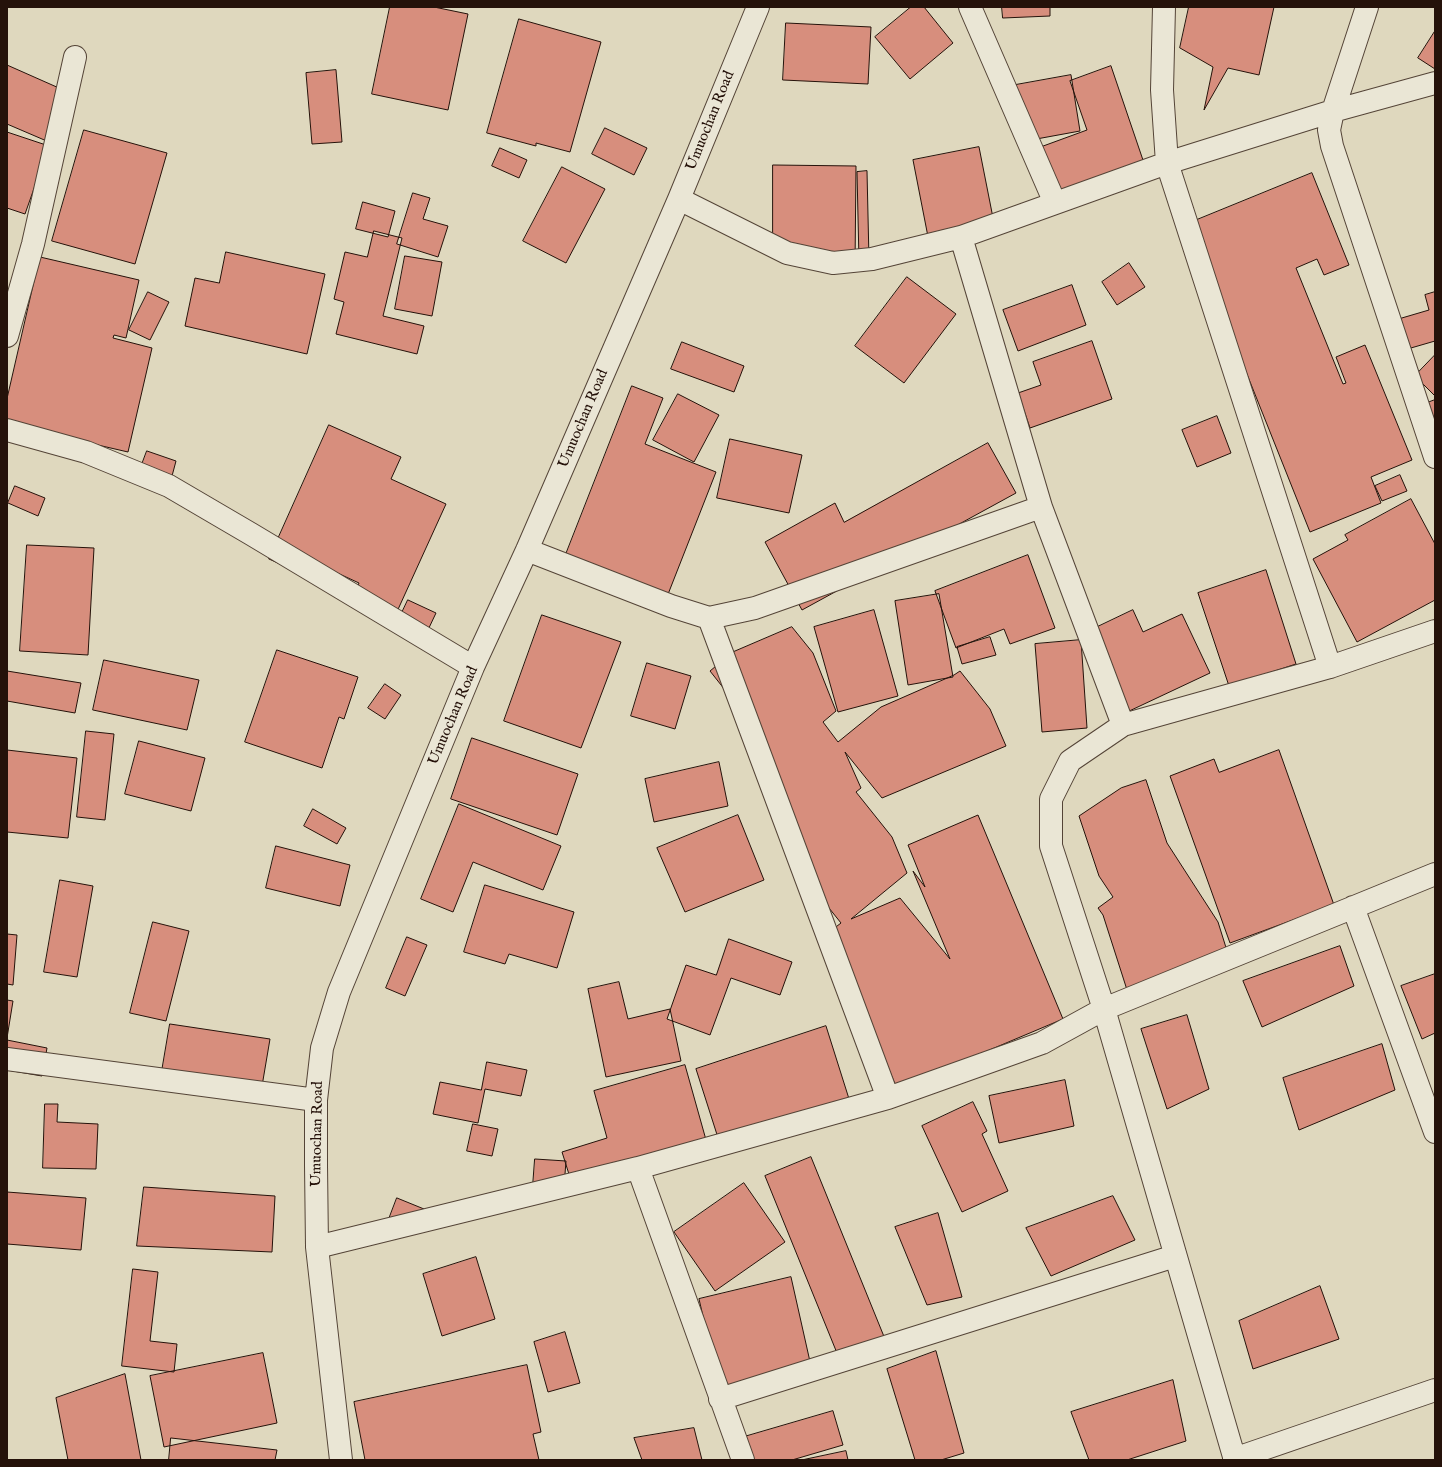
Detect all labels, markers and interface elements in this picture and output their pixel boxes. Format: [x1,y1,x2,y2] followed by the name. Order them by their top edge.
[683,69,739,173] street label: Umuochan Road
[555,367,613,471] street label: Umuochan Road
[425,664,483,768] street label: Umuochan Road
[308,1081,328,1187] street label: Umuochan Road

